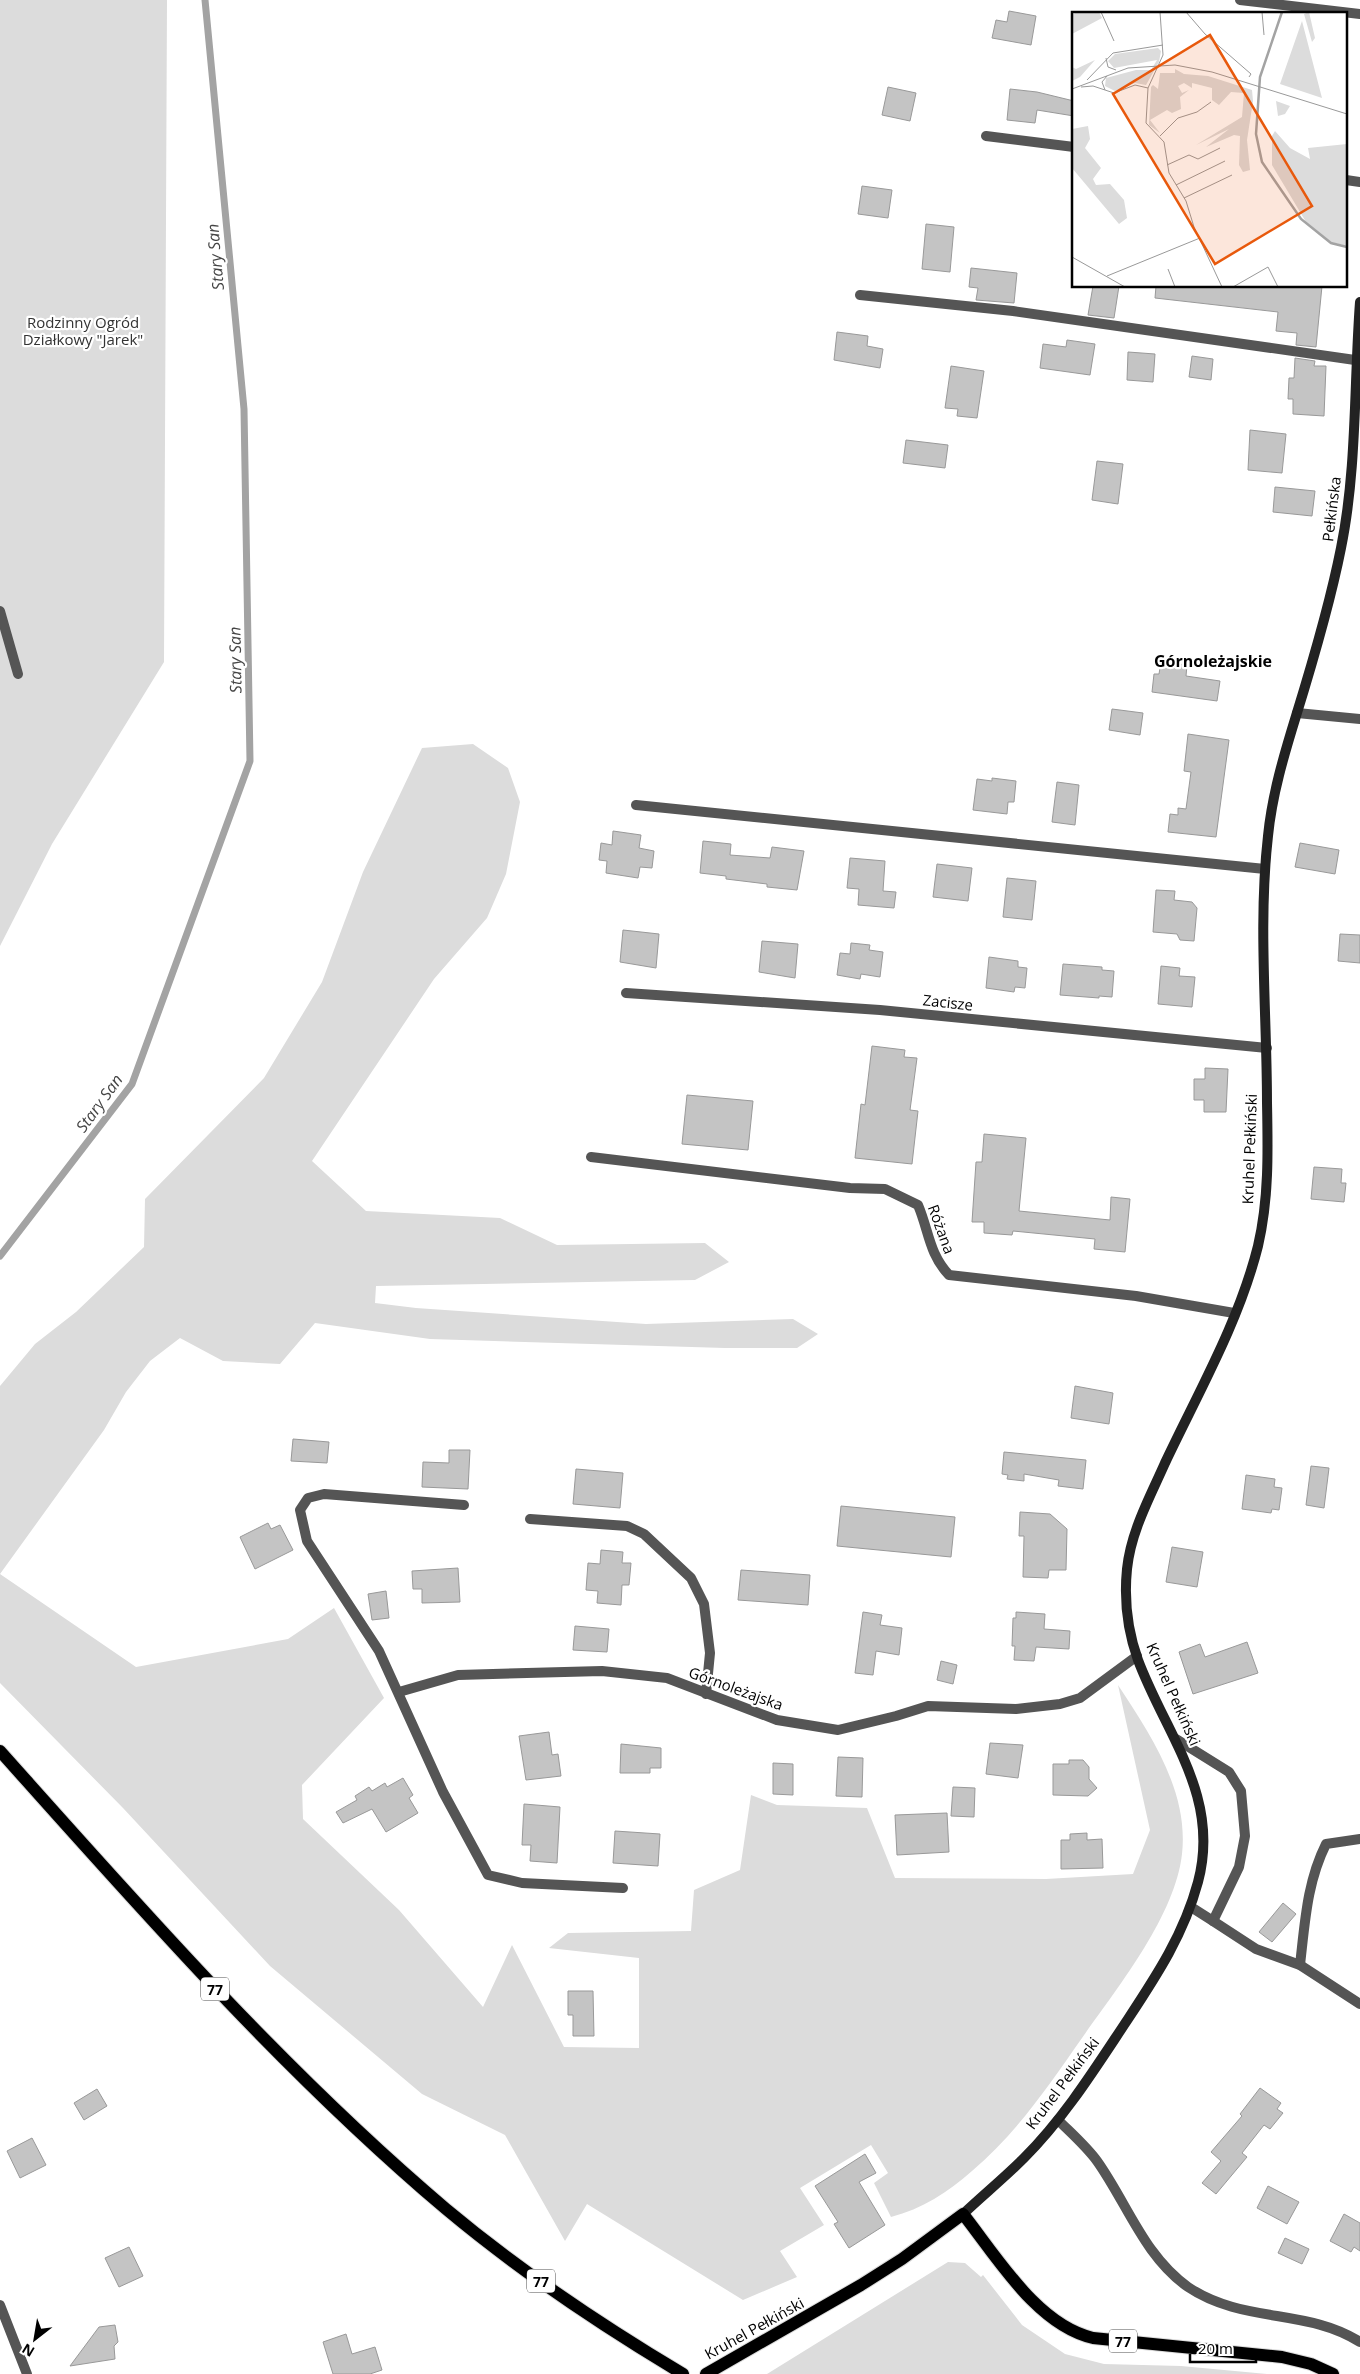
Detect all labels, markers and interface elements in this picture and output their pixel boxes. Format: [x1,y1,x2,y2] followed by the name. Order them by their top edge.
[1072,12,1348,288] inset map
[201,223,229,291] water label: Stary San
[23,312,143,349] park label: Rodzinny Ogród Działkowy "Jarek"
[1317,475,1345,543] street label: Pełkińska
[223,627,247,693] water label: Stary San
[1154,650,1272,672] district label: Górnoleżajskie
[922,989,974,1015] street label: Zacisze
[71,1070,127,1136] water label: Stary San
[1237,1093,1261,1205] street label: Kruhel Pełkiński
[924,1202,960,1256] street label: Różana
[1142,1639,1206,1749] street label: Kruhel Pełkiński
[686,1662,786,1714] street label: Górnoleżajska
[201,1978,229,2000] road number: 77
[1021,2033,1103,2133] street label: Kruhel Pełkiński
[527,2270,555,2292] road number: 77
[701,2292,807,2364] street label: Kruhel Pełkiński
[10,2314,60,2364] north arrow
[1109,2330,1137,2352] road number: 77
[1190,2332,1256,2364] scale bar
[1198,2338,1233,2358] text: 20 m
[18,2339,38,2362] text: N

